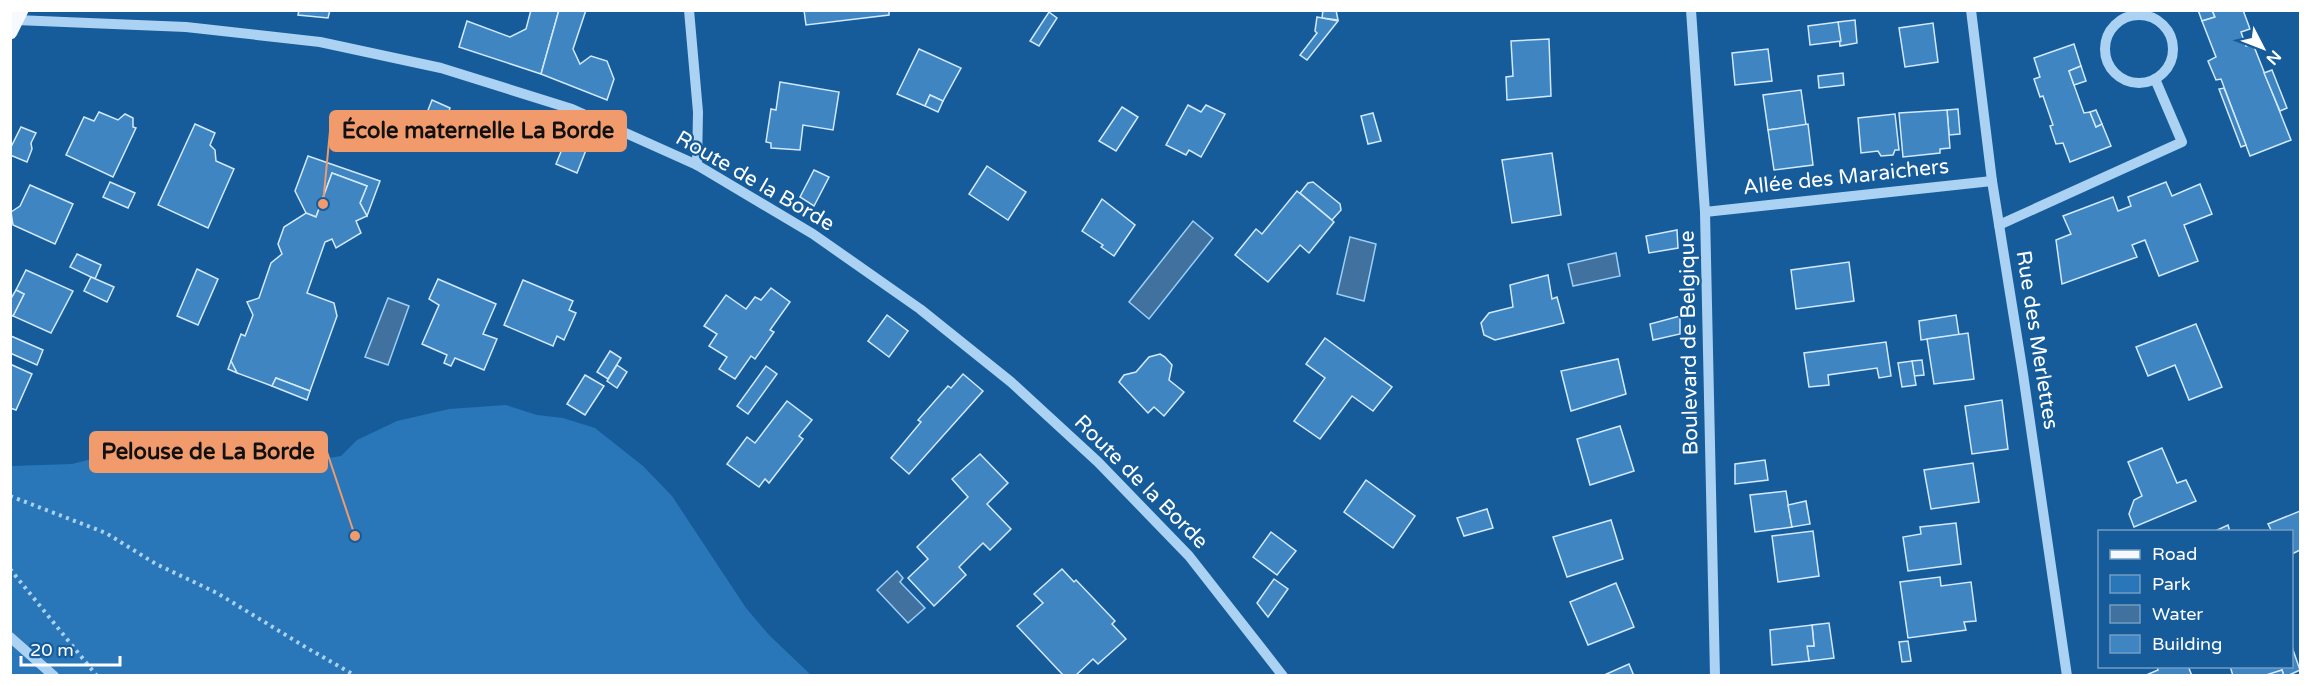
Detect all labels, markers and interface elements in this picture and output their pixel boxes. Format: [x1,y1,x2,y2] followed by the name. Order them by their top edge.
[2233,18,2293,78] north arrow
[2262,46,2285,69] text: N
[330,111,626,151] callout: École maternelle La Borde
[342,117,614,144] text: École maternelle La Borde
[671,125,839,237] street label: Route de la Borde
[1742,154,1950,200] street label: Allée des Maraichers
[1675,230,1703,456] street label: Boulevard de Belgique
[2011,249,2063,431] street label: Rue des Merlettes
[1069,410,1213,554] street label: Route de la Borde
[90,432,327,472] callout: Pelouse de La Borde
[101,439,315,465] text: Pelouse de La Borde
[2098,530,2293,668] legend
[2152,543,2197,565] text: Road
[2152,573,2191,595] text: Park
[2152,603,2203,625] text: Water
[21,629,120,667] scale bar
[2152,633,2222,655] text: Building
[30,639,74,661] text: 20 m

